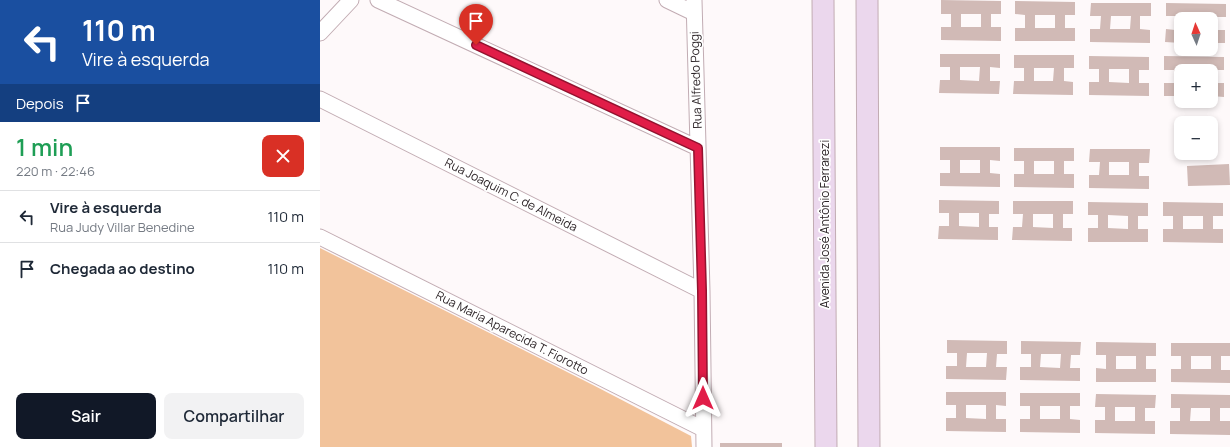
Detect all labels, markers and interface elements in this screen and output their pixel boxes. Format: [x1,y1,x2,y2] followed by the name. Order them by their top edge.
[459,4,493,45] pin
[465,10,487,32] icon: arrive
[82,11,156,49] text: 110 m
[1174,12,1218,56] north arrow
[1174,12,1218,160] map controls
[16,16,68,68] icon: left
[685,31,706,129] street label: Rua Alfredo Poggi
[82,47,210,71] text: Vire à esquerda
[1174,64,1218,108] button: +
[72,92,94,114] icon: arrive
[16,93,64,114] text: Depois
[1174,116,1218,160] button: −
[16,130,73,163] text: 1 min
[262,135,304,177] button: close
[816,140,833,308] street label: Avenida José Antônio Ferrarezi
[442,154,580,235] street label: Rua Joaquim C. de Almeida
[16,162,95,180] text: 220 m · 22:46
[50,197,162,218] text: Vire à esquerda
[16,206,38,228] icon: left
[267,206,304,227] text: 110 m
[50,218,195,236] text: Rua Judy Villar Benedine
[16,258,38,280] icon: arrive
[50,258,195,279] text: Chegada ao destino
[267,258,304,279] text: 110 m
[433,287,592,379] street label: Rua Maria Aparecida T. Fiorotto
[682,377,724,419] position arrow
[16,393,156,439] button: Sair
[164,393,304,439] button: Compartilhar

